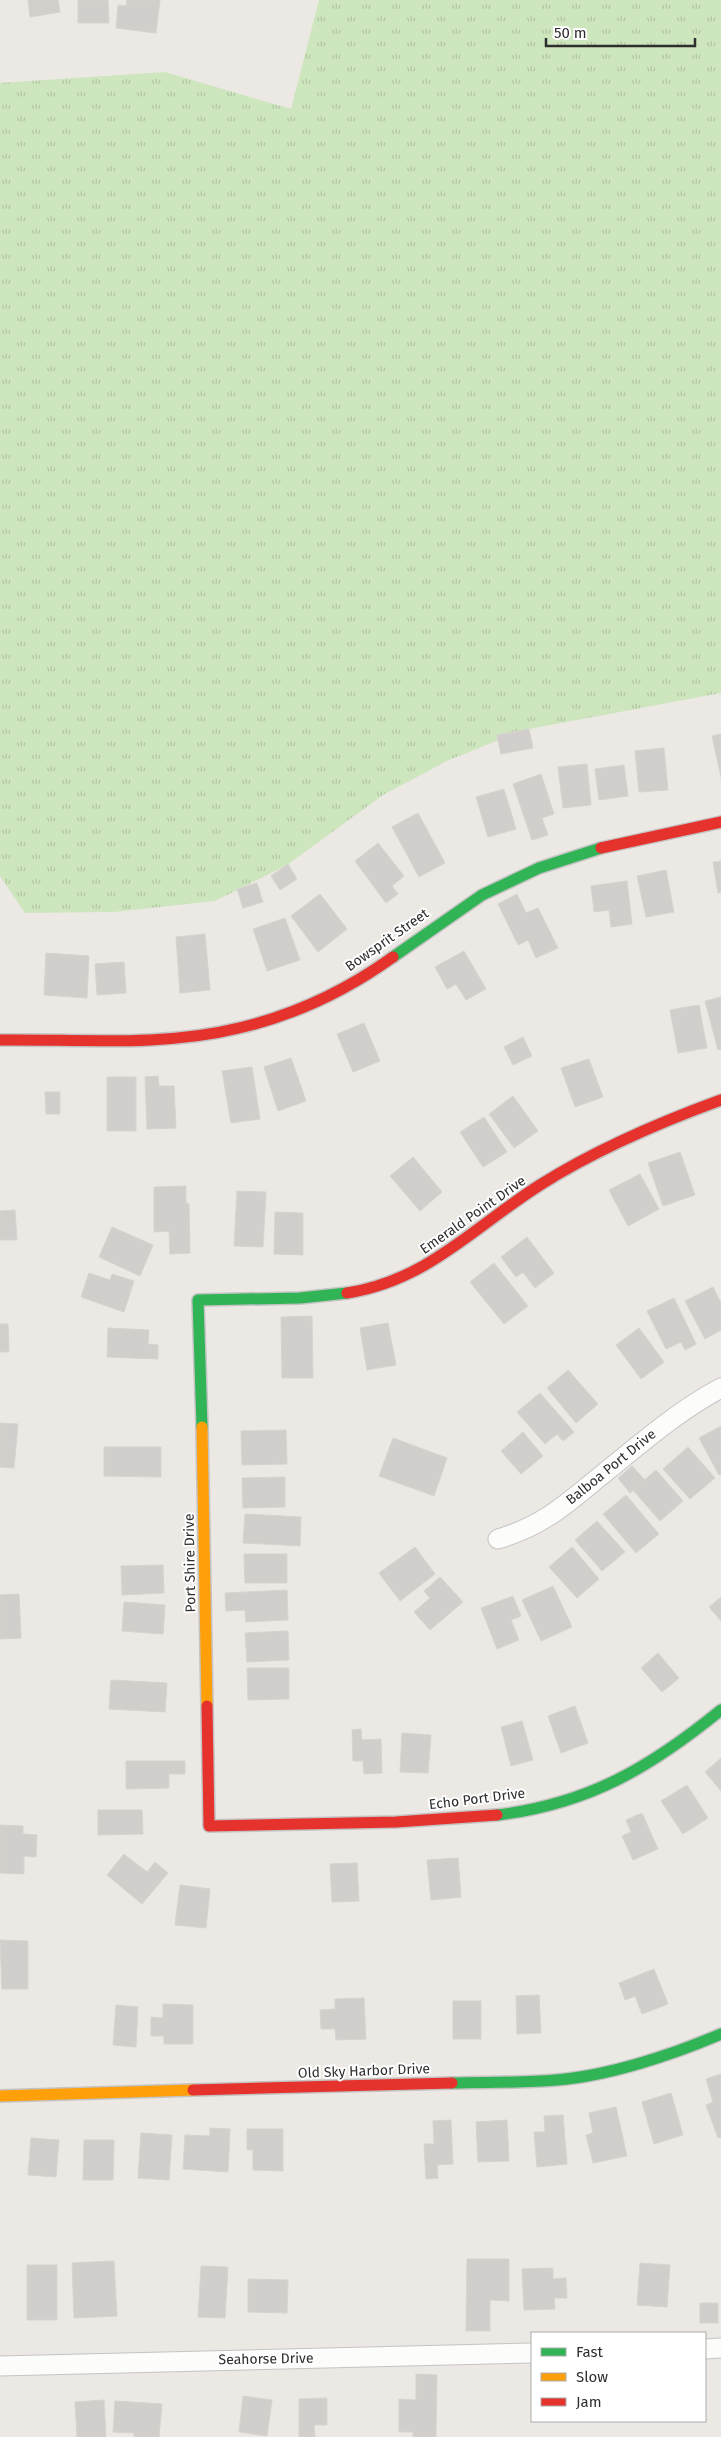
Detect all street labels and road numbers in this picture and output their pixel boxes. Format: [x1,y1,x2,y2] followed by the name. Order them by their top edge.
[342,904,433,975] street label: Bowsprit Street
[417,1172,529,1258] street label: Emerald Point Drive
[563,1426,659,1508] street label: Balboa Port Drive
[181,1513,199,1613] street label: Port Shire Drive
[428,1785,526,1813] street label: Echo Port Drive
[298,2060,430,2082] street label: Old Sky Harbor Drive
[218,2350,314,2368] street label: Seahorse Drive

